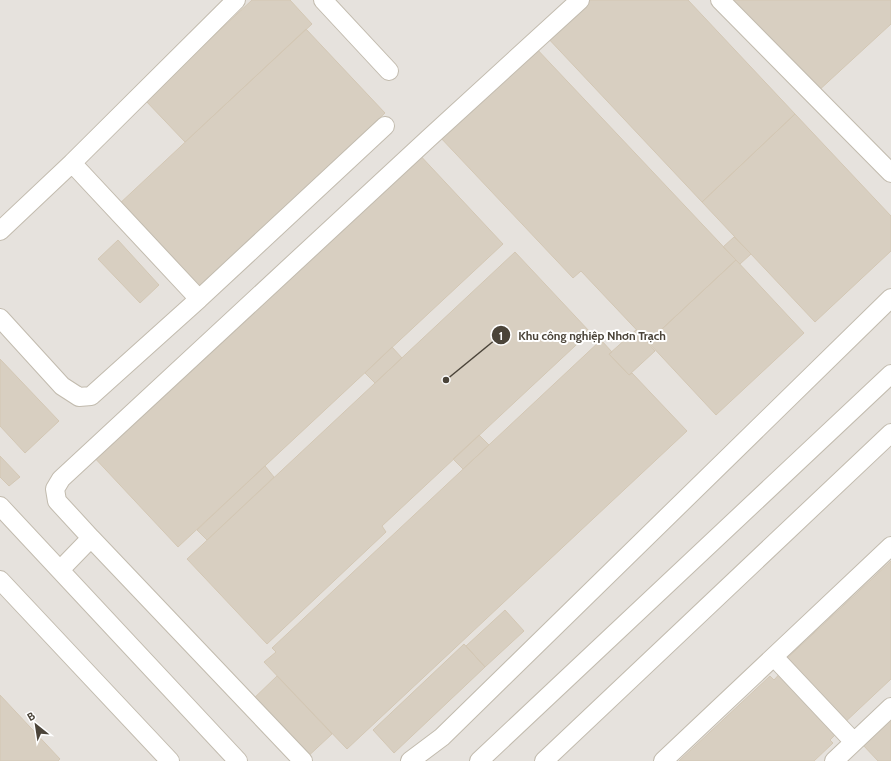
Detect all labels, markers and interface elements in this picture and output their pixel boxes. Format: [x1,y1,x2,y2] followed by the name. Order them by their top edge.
[491,323,674,347] callout: Khu công nghiệp Nhơn Trạch
[499,328,503,343] text: 1
[518,328,666,343] text: Khu công nghiệp Nhơn Trạch
[16,705,56,745] north arrow
[25,709,38,724] text: B

